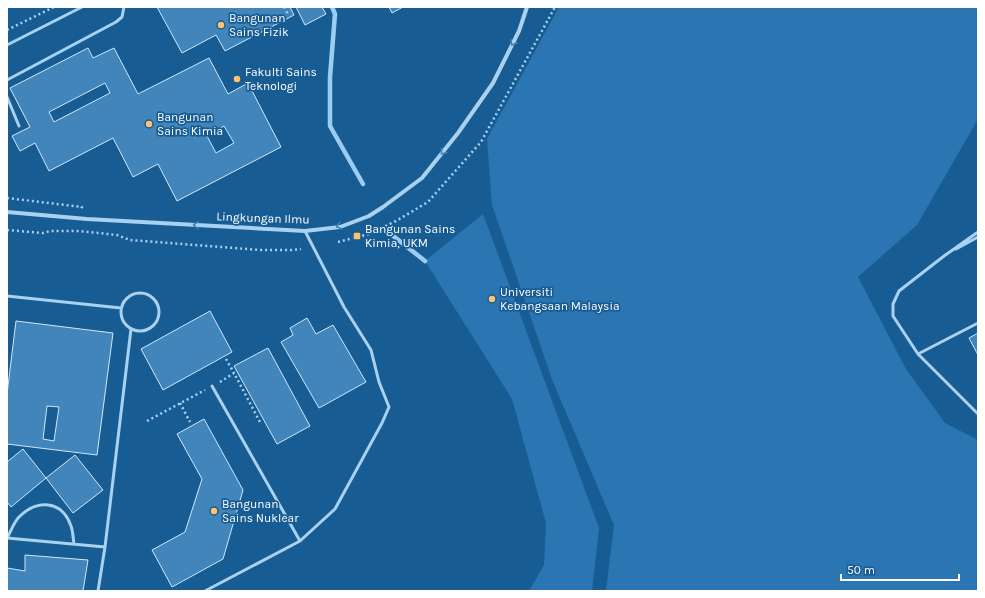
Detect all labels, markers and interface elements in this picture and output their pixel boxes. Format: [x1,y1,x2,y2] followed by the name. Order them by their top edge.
[229,11,289,39] place label: Bangunan Sains Fizik
[216,20,226,30] marker: Bangunan Sains Fizik
[510,39,518,46] one-way arrow
[245,65,317,93] place label: Fakulti Sains Teknologi
[232,74,242,84] marker: Fakulti Sains Teknologi
[157,110,223,138] place label: Bangunan Sains Kimia
[144,119,154,129] marker: Bangunan Sains Kimia
[440,148,447,155] one-way arrow
[216,209,310,227] street label: Lingkungan Ilmu
[193,220,199,229] one-way arrow
[336,221,343,230] one-way arrow
[365,222,455,250] place label: Bangunan Sains Kimia, UKM
[352,231,362,241] marker: Bangunan Sains Kimia, UKM
[500,285,620,313] place label: Universiti Kebangsaan Malaysia
[487,294,497,304] marker: Universiti Kebangsaan Malaysia
[222,497,299,525] place label: Bangunan Sains Nuklear
[209,506,219,516] marker: Bangunan Sains Nuklear
[841,556,959,582] scale bar
[847,563,875,577] text: 50 m

